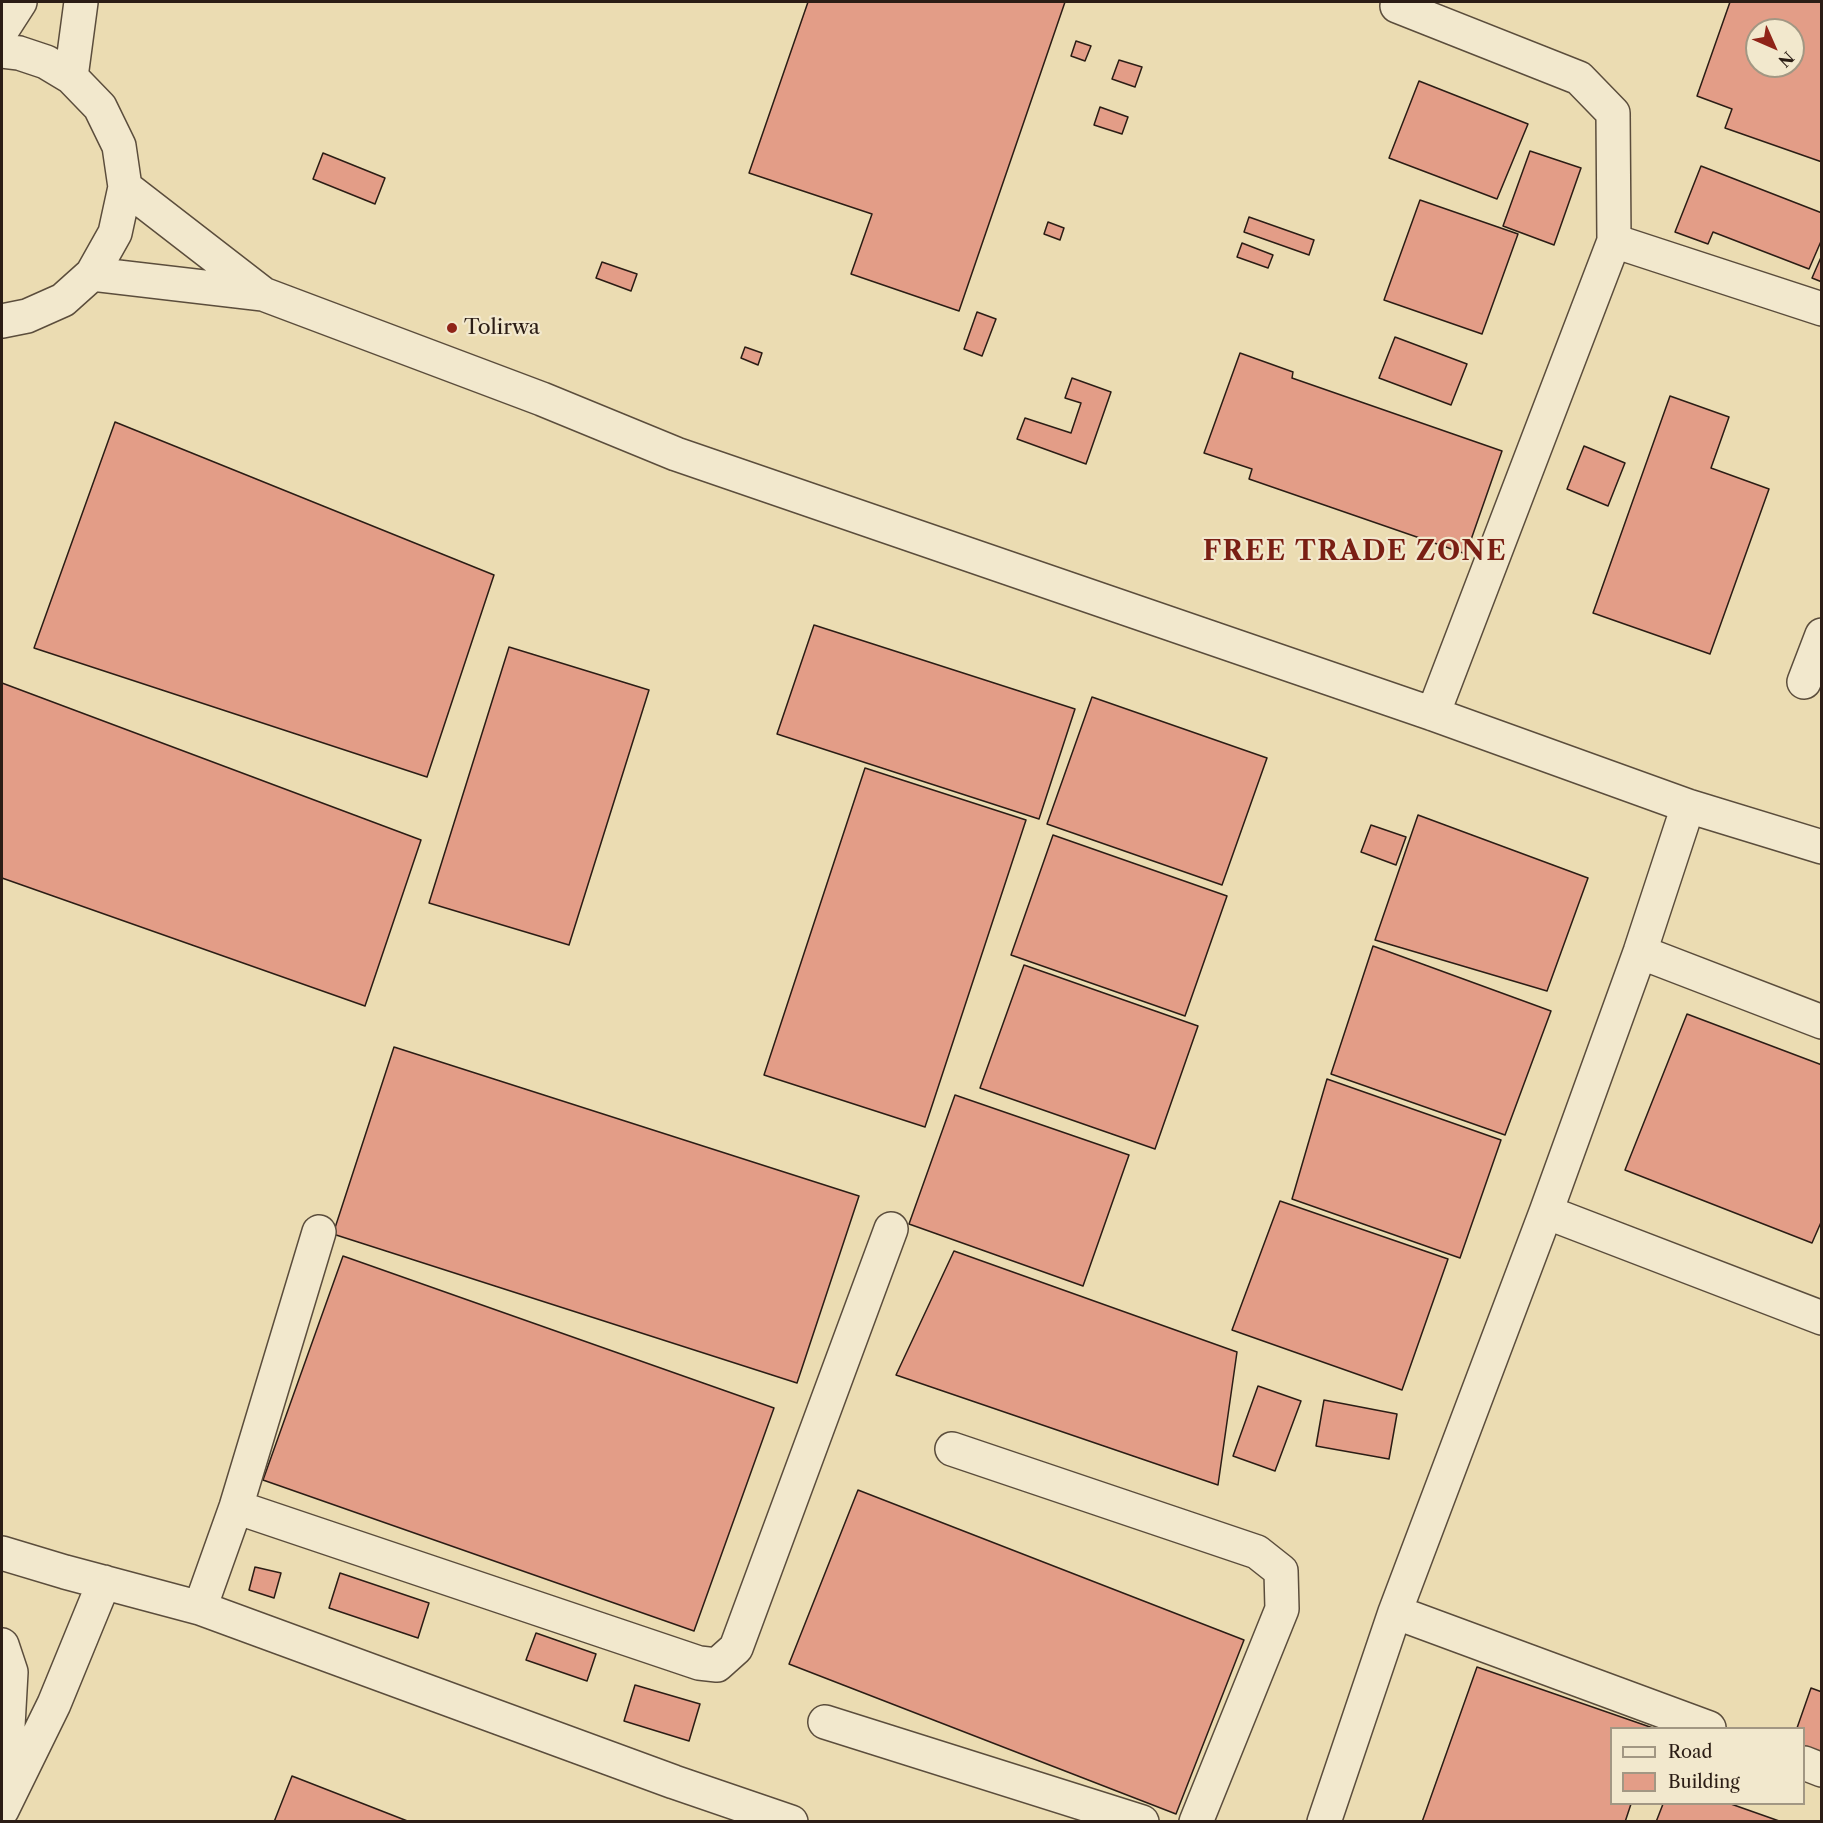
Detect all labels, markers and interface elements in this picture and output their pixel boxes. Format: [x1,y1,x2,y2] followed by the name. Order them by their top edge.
[1745,18,1805,78] north arrow
[1774,47,1798,71] text: N
[464,315,540,341] place label: Tolirwa
[445,321,459,335] marker: Tolirwa
[1203,536,1507,568] district label: FREE TRADE ZONE
[1610,1727,1805,1805] legend
[1668,1741,1713,1763] text: Road
[1668,1771,1740,1793] text: Building

